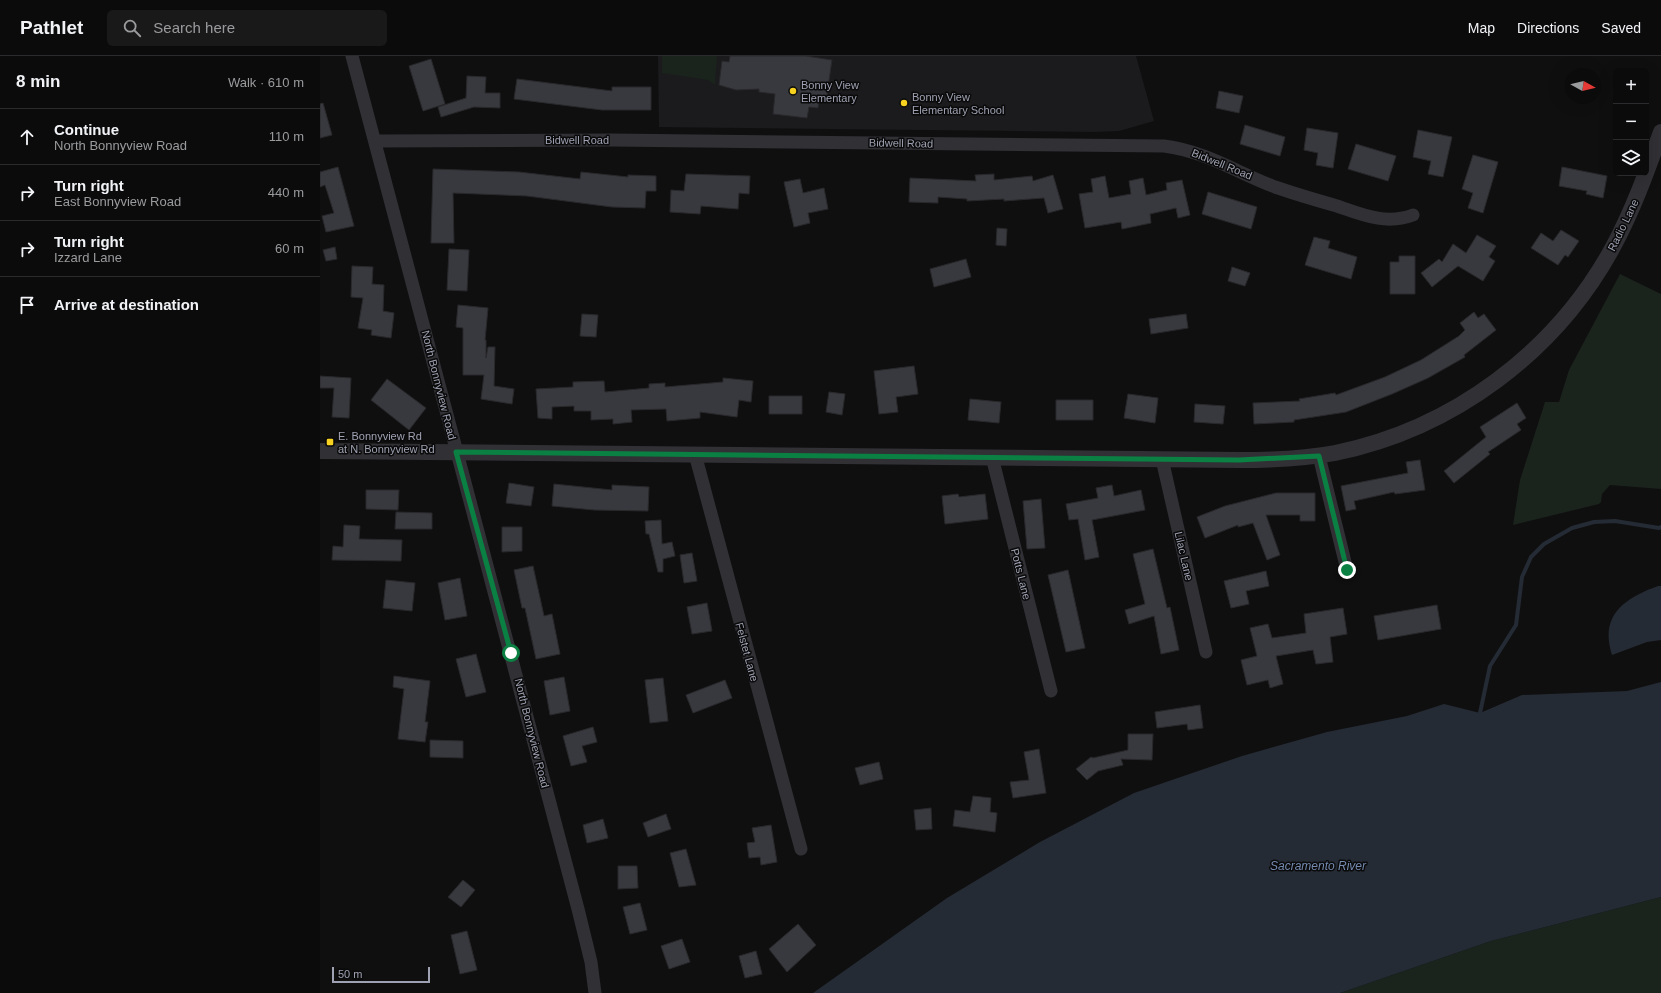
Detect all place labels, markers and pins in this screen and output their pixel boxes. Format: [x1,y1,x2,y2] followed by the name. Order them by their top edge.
[801,79,859,104] place label: Bonny View Elementary
[788,86,798,96] marker: Bonny View Elementary
[912,91,1004,116] place label: Bonny View Elementary School
[899,98,909,108] marker: Bonny View Elementary School
[338,430,435,455] place label: E. Bonnyview Rd at N. Bonnyview Rd
[325,437,335,447] marker: E. Bonnyview Rd at N. Bonnyview Rd

